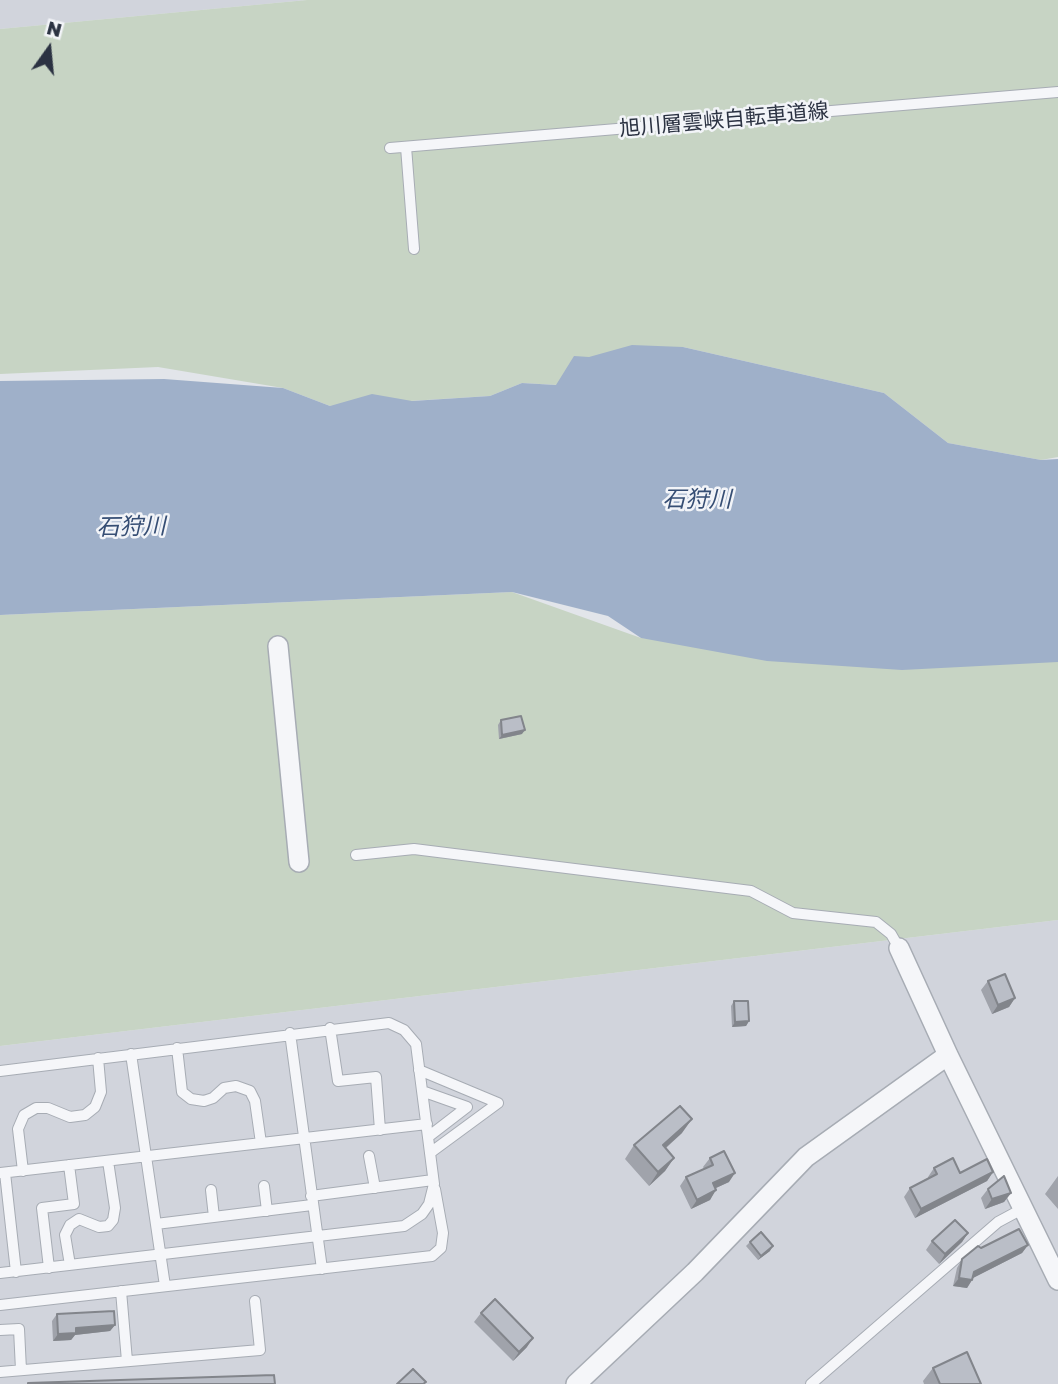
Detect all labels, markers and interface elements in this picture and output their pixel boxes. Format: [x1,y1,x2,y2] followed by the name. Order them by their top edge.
[14,14,84,84] north arrow
[45,15,65,41] text: N
[618,98,830,142] street label: 旭川層雲峡自転車道線
[663,486,731,514] water label: 石狩川
[96,513,166,541] water label: 石狩川

